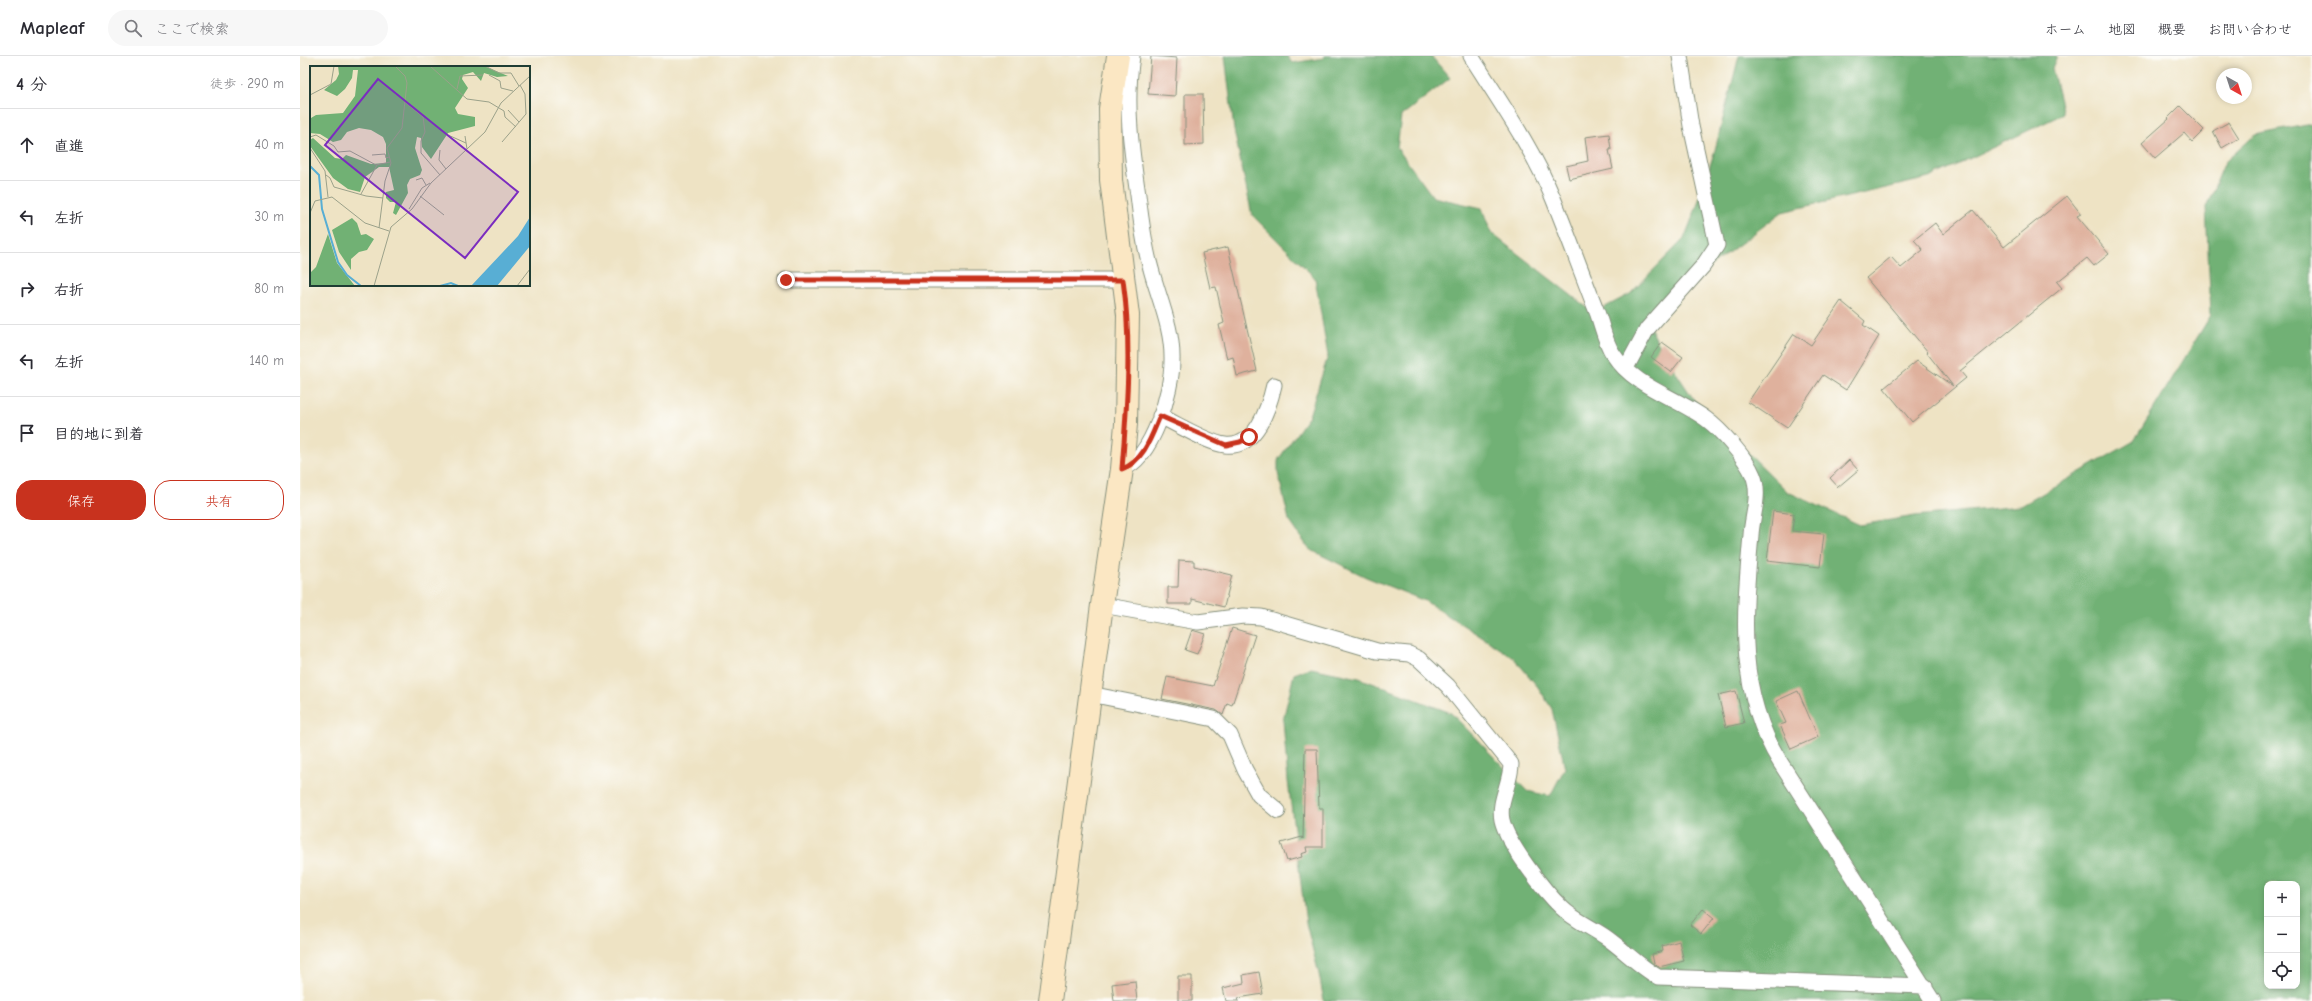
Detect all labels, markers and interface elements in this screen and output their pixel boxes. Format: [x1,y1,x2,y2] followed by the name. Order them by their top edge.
[108,10,388,46] search box
[20,17,84,39] text: Mapleaf
[122,17,144,39] icon: search
[154,20,229,38] text: ここで検索
[2045,21,2086,38] text: ホーム
[2108,21,2136,38] text: 地図
[2158,21,2186,38] text: 概要
[2208,21,2292,38] text: お問い合わせ
[310,66,530,286] inset map
[2216,68,2252,104] north arrow
[16,75,47,94] text: 4 分
[210,76,284,91] text: 徒歩 · 290 m
[16,134,38,156] icon: ahead
[54,137,84,155] text: 直進
[255,137,284,152] text: 40 m
[16,206,38,228] icon: left
[54,209,84,227] text: 左折
[254,209,284,224] text: 30 m
[777,271,795,289] route end
[16,278,38,300] icon: right
[54,281,84,299] text: 右折
[254,281,284,296] text: 80 m
[16,350,38,372] icon: left
[54,353,84,371] text: 左折
[250,353,284,368] text: 140 m
[16,422,38,444] icon: arrive
[54,425,144,443] text: 目的地に到着
[1240,428,1258,446] route start
[16,480,146,520] button: 保存
[154,480,284,520] button: 共有
[2264,881,2300,989] map controls
[2264,881,2300,917] button: +
[2264,917,2300,953] button: −
[2264,953,2300,989] button: locate

